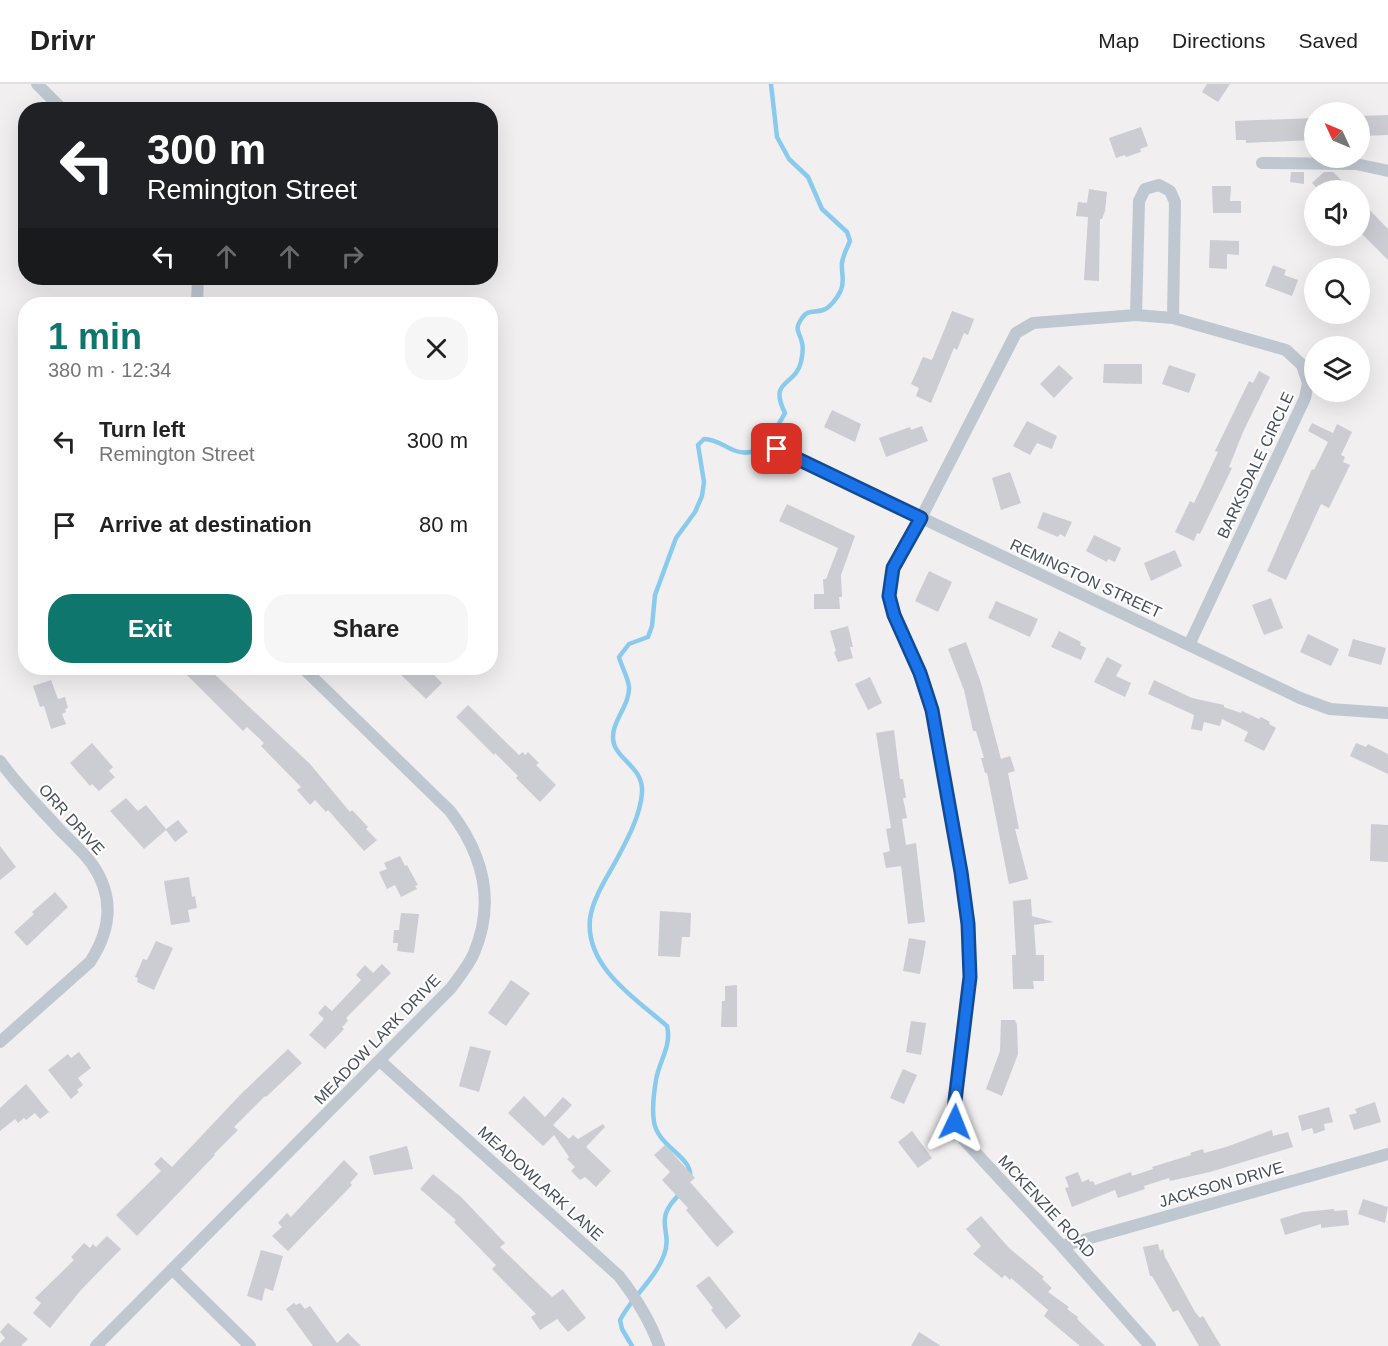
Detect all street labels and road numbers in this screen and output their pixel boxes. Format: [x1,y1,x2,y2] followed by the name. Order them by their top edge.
[1214,389,1297,541] street label: BARKSDALE CIRCLE
[1007,536,1164,621] street label: REMINGTON STREET
[36,781,108,858] street label: ORR DRIVE
[311,971,444,1108] street label: MEADOW LARK DRIVE
[475,1123,606,1244] street label: MEADOWLARK LANE
[995,1152,1098,1261] street label: MCKENZIE ROAD
[1157,1159,1285,1210] street label: JACKSON DRIVE

